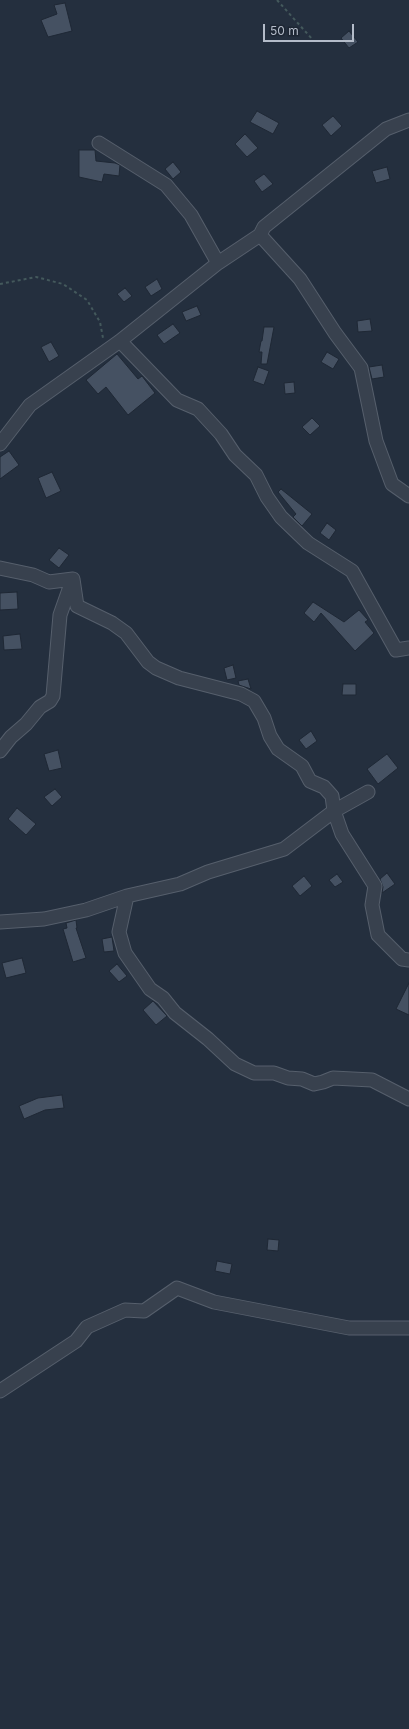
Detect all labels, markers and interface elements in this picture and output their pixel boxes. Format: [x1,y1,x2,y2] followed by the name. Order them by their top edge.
[265,16,356,42] scale bar
[270,23,299,38] text: 50 m

